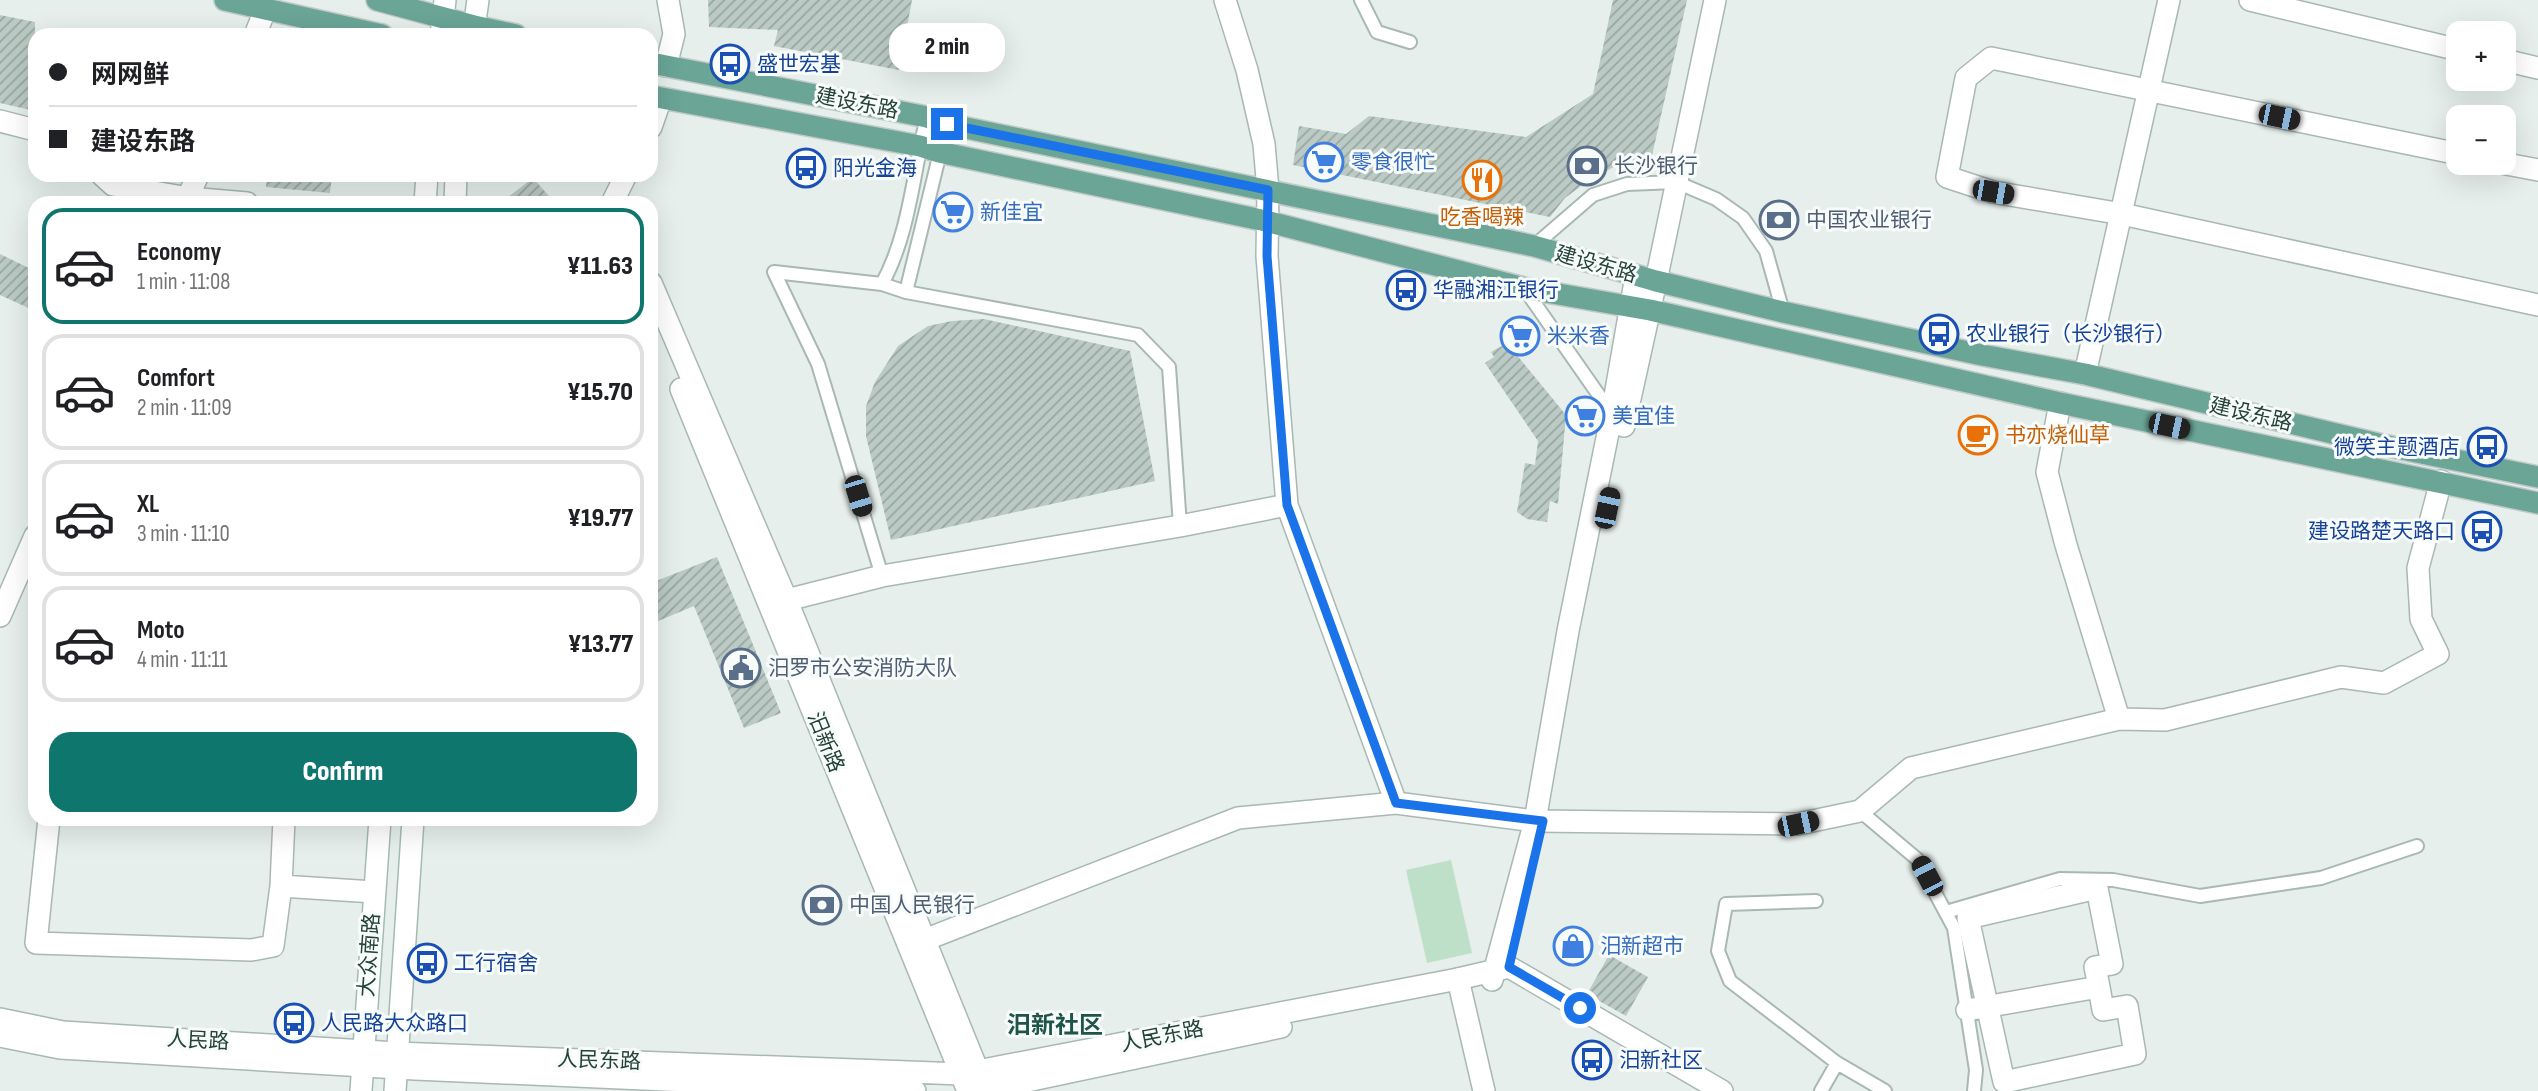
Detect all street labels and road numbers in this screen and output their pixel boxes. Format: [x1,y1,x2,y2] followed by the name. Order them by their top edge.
[813,83,901,124] street label: 建设东路
[1552,241,1640,288] street label: 建设东路
[2207,393,2295,436] street label: 建设东路
[802,708,849,776] street label: 汨新路
[354,912,385,998] street label: 大众南路
[1118,1016,1206,1057] street label: 人民东路
[166,1026,230,1055] street label: 人民路
[557,1047,641,1074] street label: 人民东路

